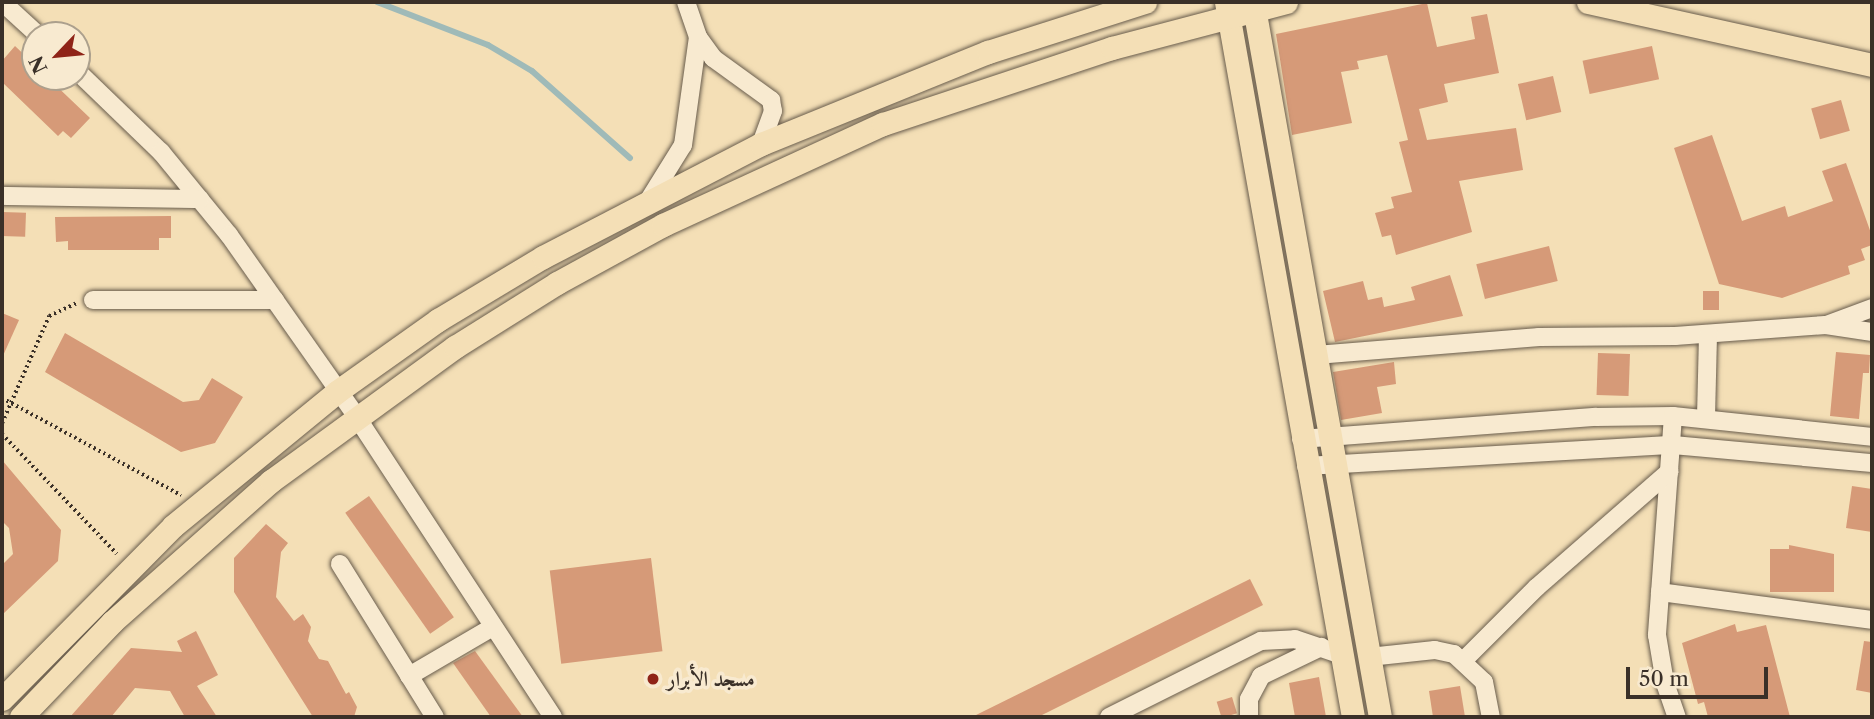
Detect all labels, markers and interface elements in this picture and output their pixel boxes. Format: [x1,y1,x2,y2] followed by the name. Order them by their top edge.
[21,21,91,91] north arrow
[25,52,52,77] text: N
[1629,652,1771,696] scale bar
[667,666,755,692] place label: مسجد الأبرار
[1639,666,1689,691] text: 50 m
[645,671,661,687] marker: مسجد الأبرار

